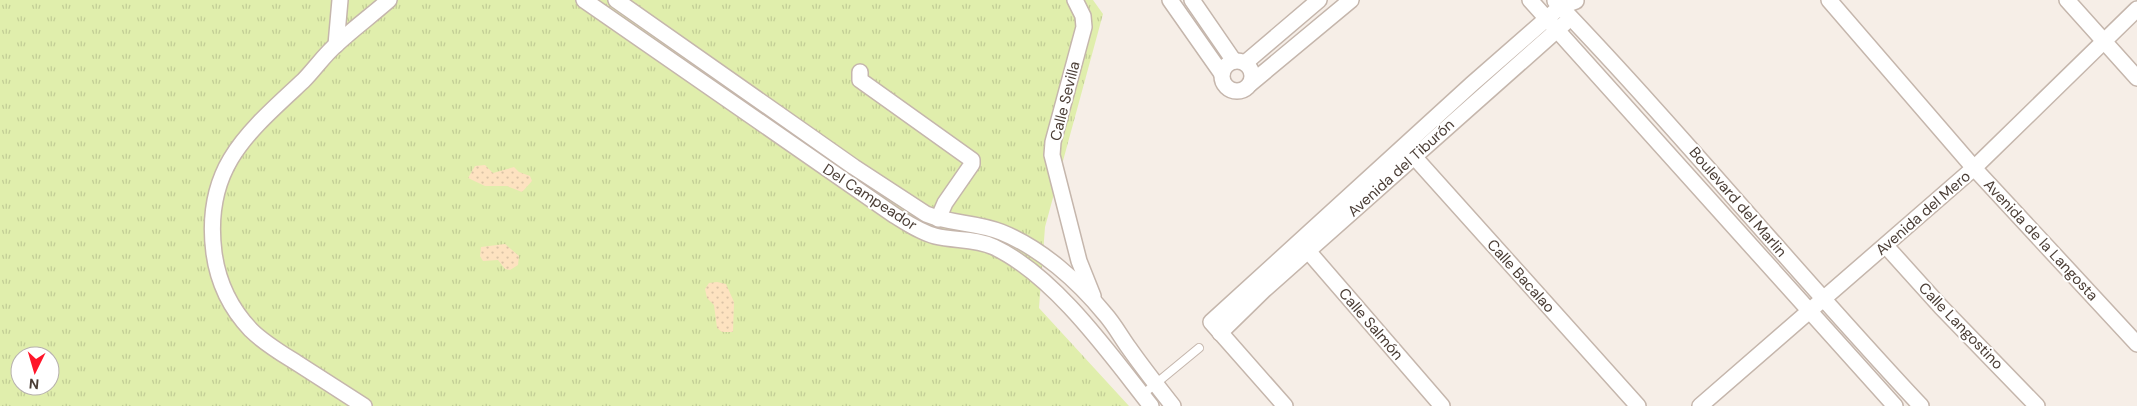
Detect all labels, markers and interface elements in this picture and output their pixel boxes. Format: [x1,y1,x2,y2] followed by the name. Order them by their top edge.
[1045,59,1085,143] street label: Calle Sevilla
[1343,115,1459,221] street label: Avenida del Tiburón
[1685,143,1791,261] street label: Boulevard del Marlin
[819,159,921,235] street label: Del Campeador
[1871,166,1975,260] street label: Avenida del Mero
[1979,175,2103,305] street label: Avenida de la Langosta
[1483,235,1559,317] street label: Calle Bacalao
[1914,278,2008,374] street label: Calle Langostino
[1334,284,1408,364] street label: Calle Salmón
[10,346,60,396] north arrow
[28,375,40,393] text: N

